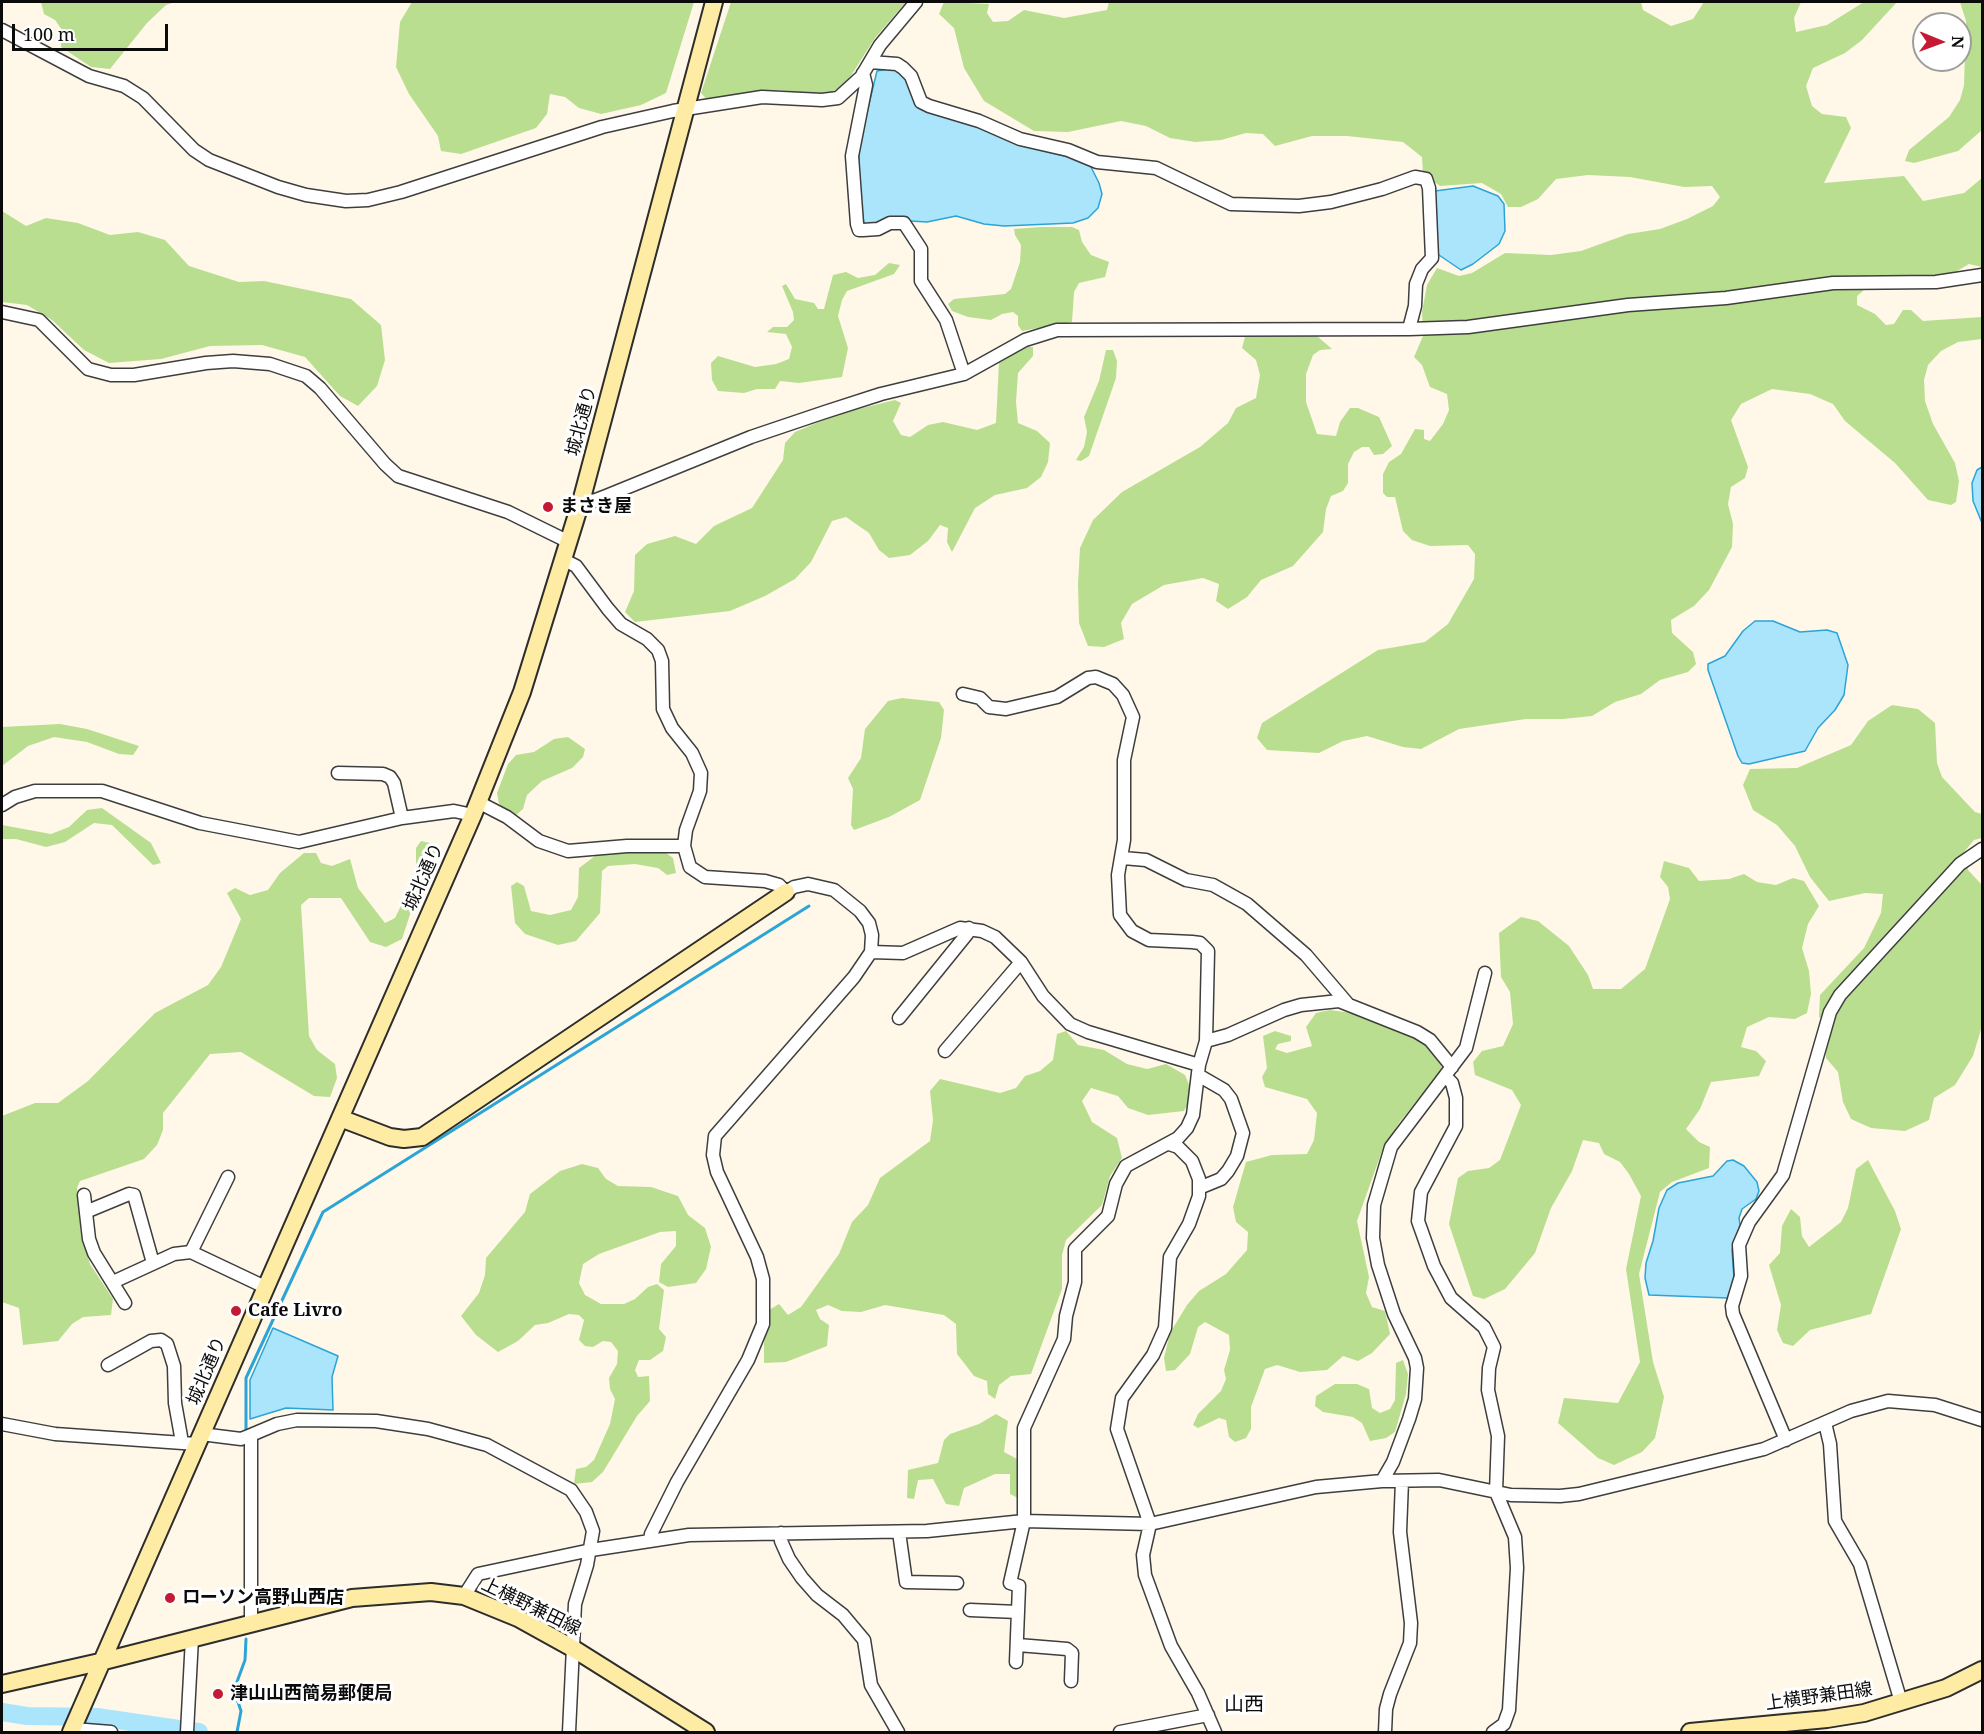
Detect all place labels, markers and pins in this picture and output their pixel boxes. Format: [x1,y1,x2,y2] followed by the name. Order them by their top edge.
[560,496,632,518] place label: まさき屋
[541,500,555,514] marker: まさき屋
[248,1300,343,1322] place label: Cafe Livro
[229,1304,243,1318] marker: Cafe Livro
[182,1587,344,1609] place label: ローソン高野山西店
[163,1591,177,1605] marker: ローソン高野山西店
[230,1683,392,1705] place label: 津山山西簡易郵便局
[211,1687,225,1701] marker: 津山山西簡易郵便局

